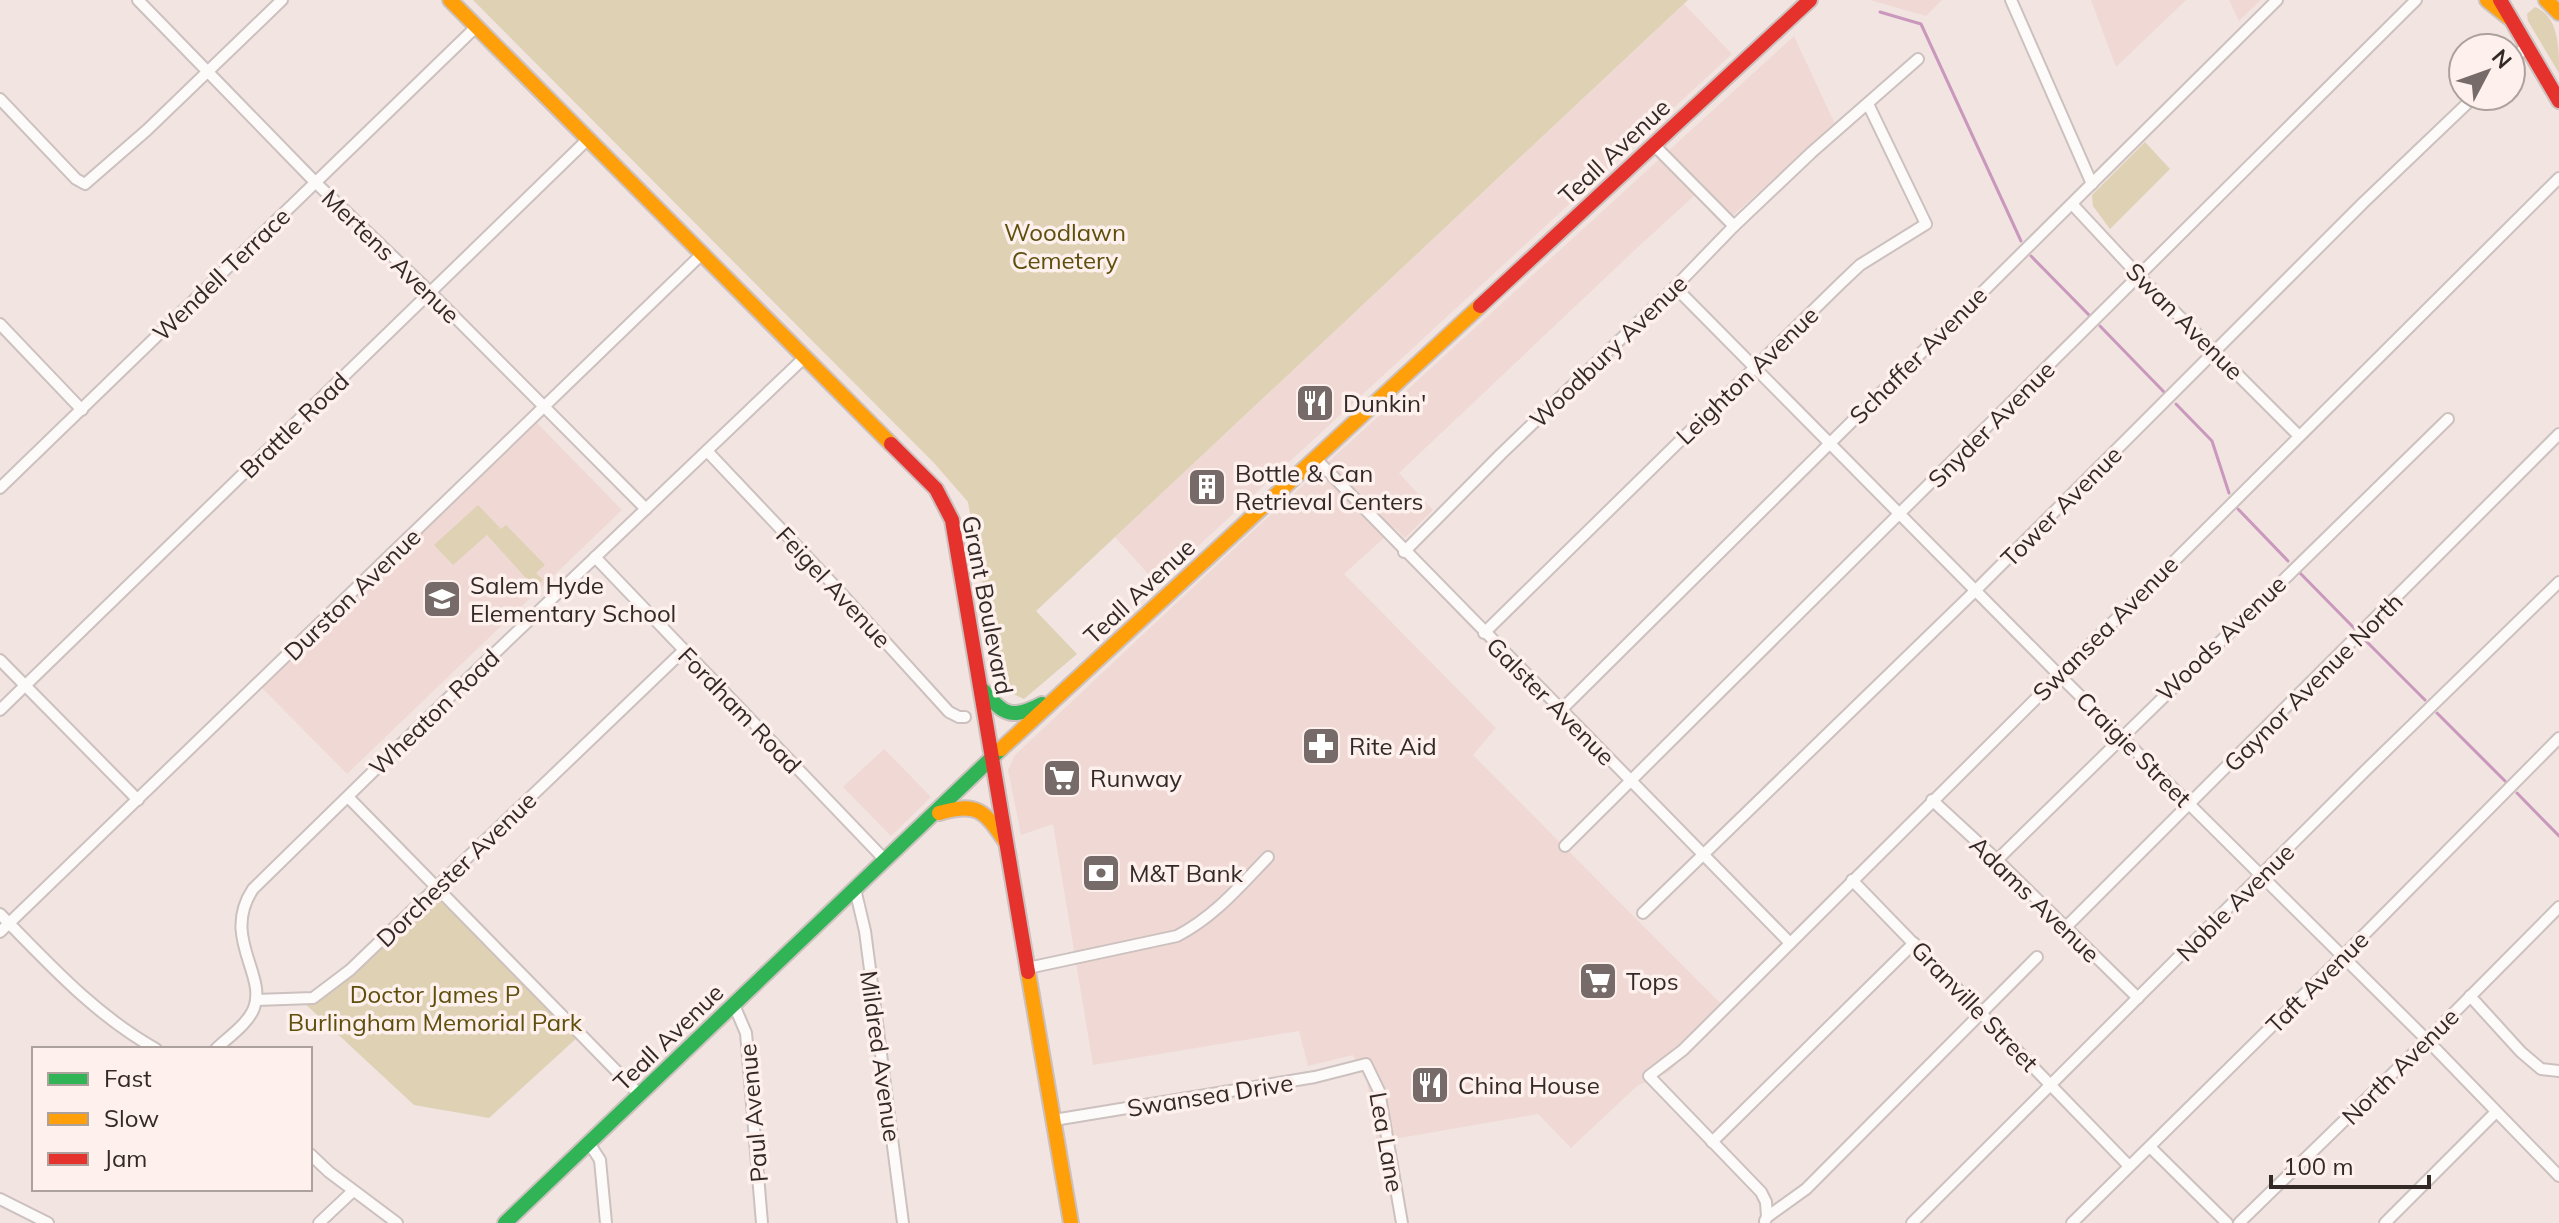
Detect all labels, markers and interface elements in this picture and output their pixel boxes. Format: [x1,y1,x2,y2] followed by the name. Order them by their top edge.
[2447,32,2527,112] north arrow
[2486,43,2518,74] text: N
[1552,92,1676,210] street label: Teall Avenue
[316,183,466,329] street label: Mertens Avenue
[146,201,296,347] street label: Wendell Terrace
[1004,217,1126,275] park label: Woodlawn Cemetery
[2120,256,2250,386] street label: Swan Avenue
[1523,268,1693,434] street label: Woodbury Avenue
[1843,280,1993,430] street label: Schaffer Avenue
[1670,300,1824,450] street label: Leighton Avenue
[1921,354,2061,494] street label: Snyder Avenue
[233,366,355,484] street label: Brattle Road
[1294,382,1336,424] restaurant icon: Dunkin'
[1343,388,1426,418] place label: Dunkin'
[1994,439,2128,573] street label: Tower Avenue
[1235,458,1424,516] place label: Bottle & Can Retrieval Centers
[1186,466,1228,508] building icon: Bottle & Can Retrieval Centers
[956,513,1020,697] street label: Grant Boulevard
[770,520,898,654] street label: Feigel Avenue
[278,521,426,667] street label: Durston Avenue
[1077,532,1201,650] street label: Teall Avenue
[2026,549,2184,707] street label: Swansea Avenue
[2150,569,2292,707] street label: Woods Avenue
[470,570,676,628] place label: Salem Hyde Elementary School
[421,578,463,620] school or university icon: Salem Hyde Elementary School
[2217,586,2409,778] street label: Gaynor Avenue North
[1481,631,1621,771] street label: Galster Avenue
[672,640,808,780] street label: Fordham Road
[363,642,505,782] street label: Wheaton Road
[2070,685,2198,813] street label: Craigie Street
[1300,725,1342,767] pharmacy icon: Rite Aid
[1349,731,1437,761] place label: Rite Aid
[1041,757,1083,799] supermarket icon: Runway
[1090,763,1182,793] place label: Runway
[370,785,542,953] street label: Dorchester Avenue
[1964,829,2106,969] street label: Adams Avenue
[2170,837,2300,967] street label: Noble Avenue
[1080,852,1122,894] bank icon: M&T Bank
[1129,858,1244,888] place label: M&T Bank
[2259,924,2375,1040] street label: Taft Avenue
[1905,934,2045,1078] street label: Granville Street
[1577,960,1619,1002] supermarket icon: Tops
[1626,966,1679,996] place label: Tops
[854,969,908,1143] street label: Mildred Avenue
[607,977,729,1097] street label: Teall Avenue
[288,979,583,1037] park label: Doctor James P Burlingham Memorial Park
[2335,1001,2465,1131] street label: North Avenue
[732,1043,774,1183] street label: Paul Avenue
[32,1047,312,1191] legend
[104,1063,152,1093] text: Fast
[1409,1064,1451,1106] restaurant icon: China House
[1125,1067,1295,1123] street label: Swansea Drive
[1458,1070,1600,1100] place label: China House
[1363,1090,1411,1194] street label: Lea Lane
[104,1103,159,1133] text: Slow
[2271,1139,2429,1189] scale bar
[104,1143,147,1173] text: Jam
[2283,1151,2354,1181] text: 100 m

